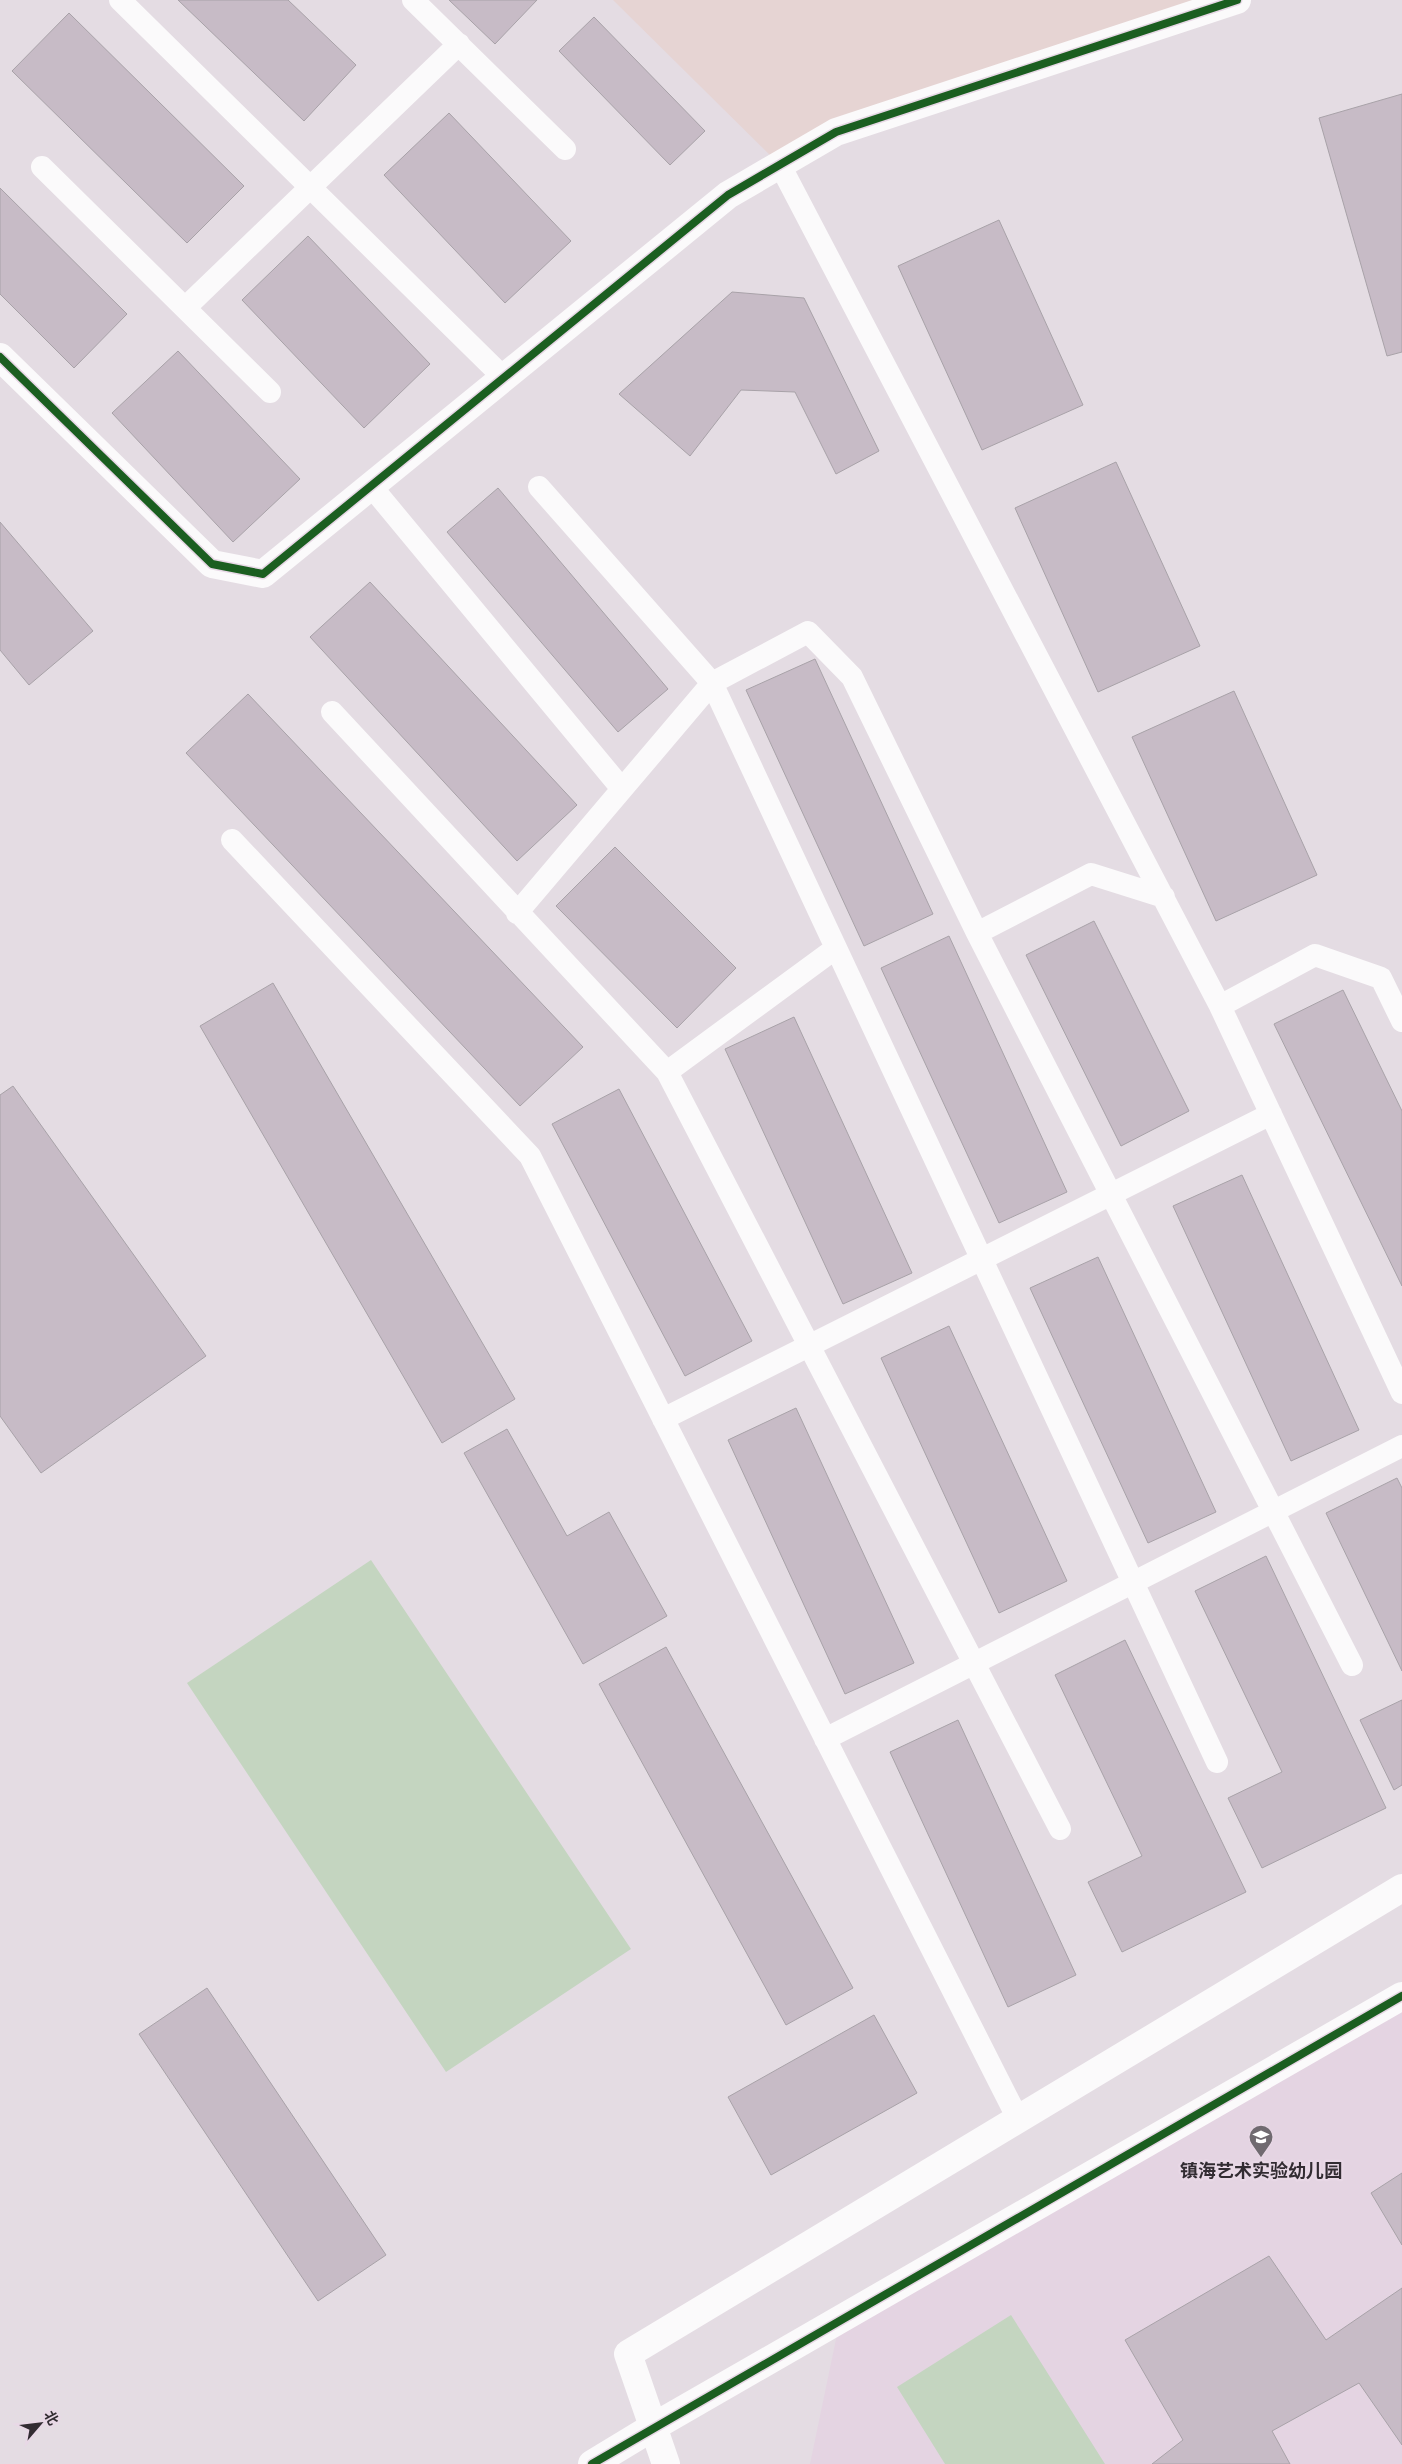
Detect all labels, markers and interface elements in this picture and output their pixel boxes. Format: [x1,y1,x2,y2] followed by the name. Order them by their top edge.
[1248,2124,1274,2158] school or university icon: 镇海艺术实验幼儿园
[1180,2159,1342,2182] place label: 镇海艺术实验幼儿园
[15,2399,65,2449] north arrow
[40,2407,63,2428] text: 北

